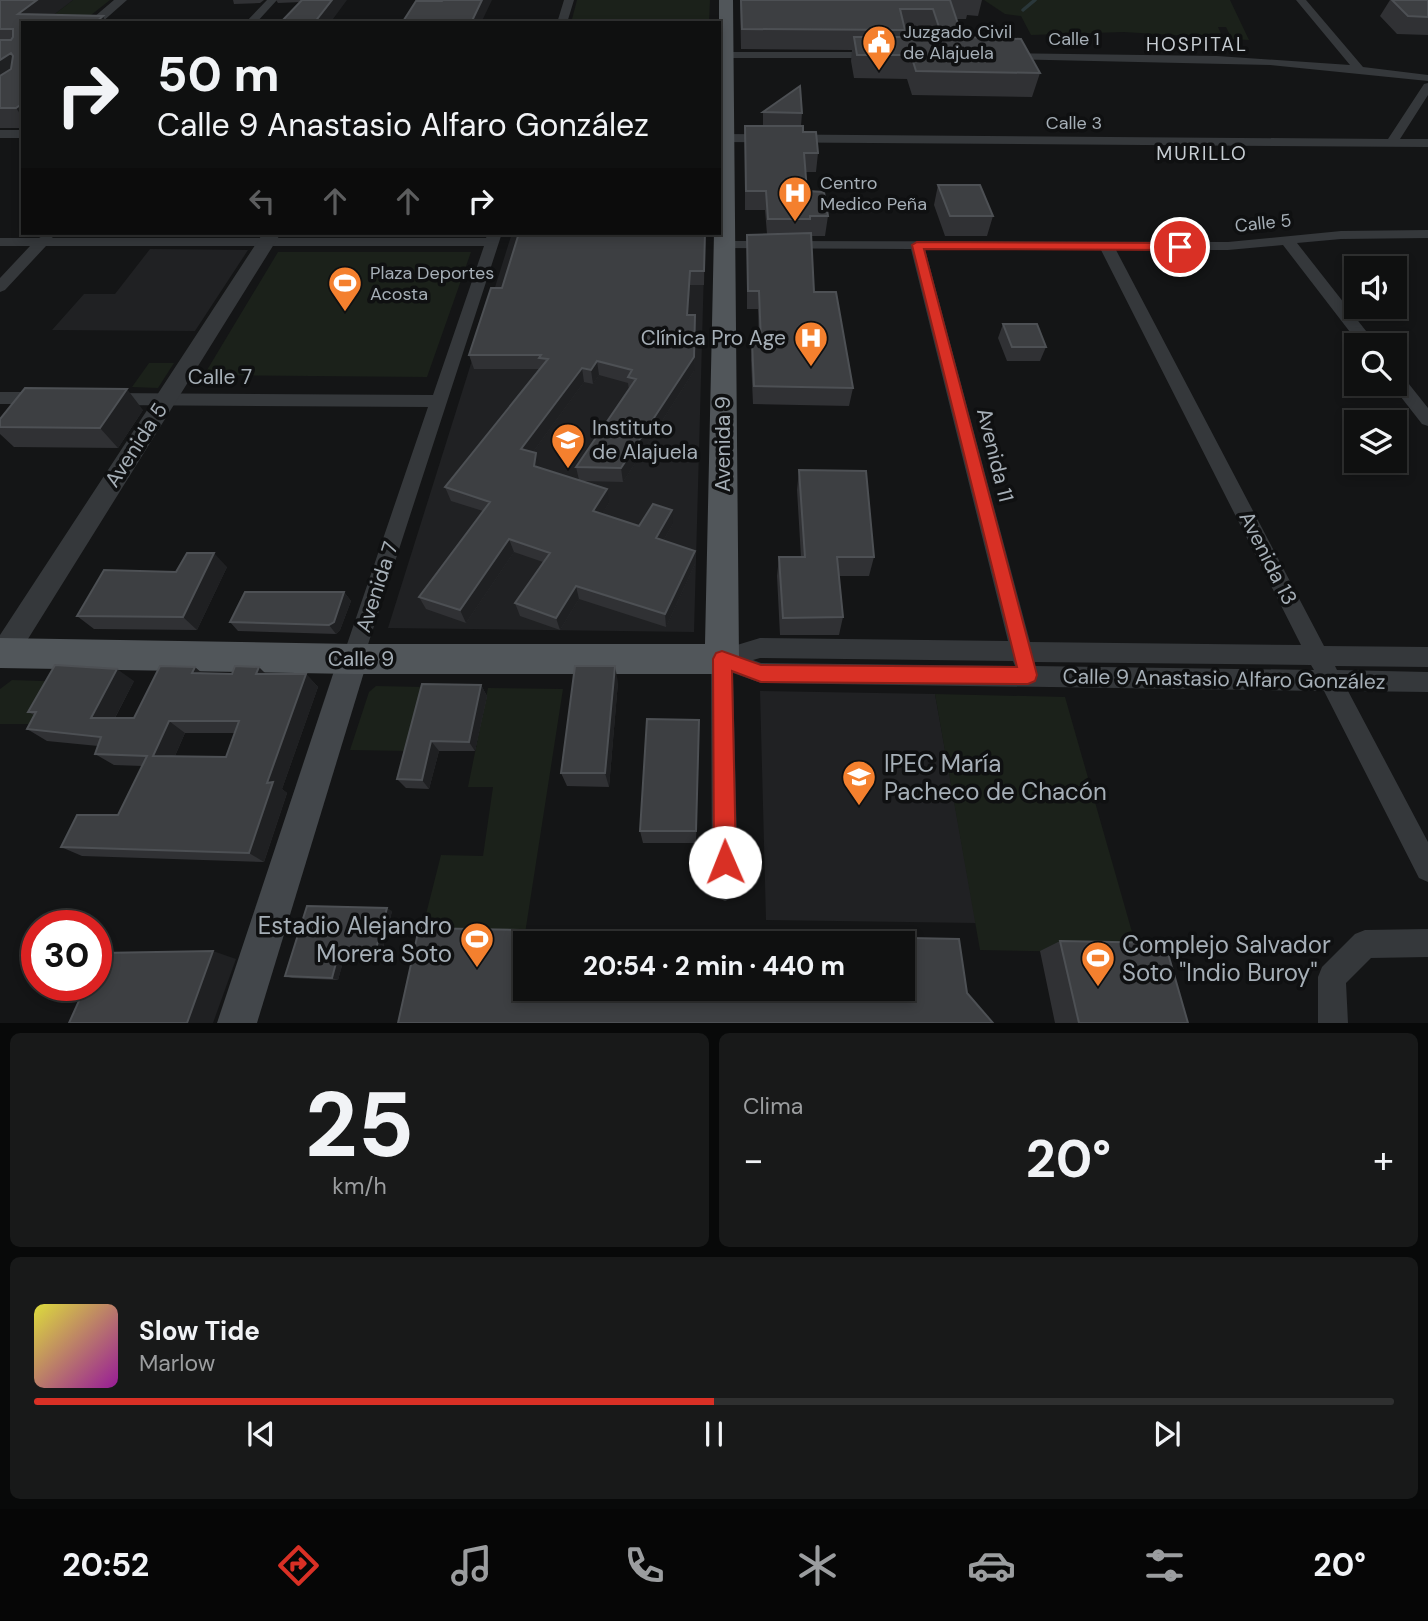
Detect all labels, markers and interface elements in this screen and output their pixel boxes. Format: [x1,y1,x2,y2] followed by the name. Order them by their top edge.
[903,20,1012,65] place label: Juzgado Civil de Alajuela
[860,23,898,72] public building icon: Juzgado Civil de Alajuela
[1048,27,1100,51] street label: Calle 1
[1146,32,1248,57] district label: HOSPITAL
[157,42,280,106] text: 50 m
[42,49,133,140] icon: right
[157,104,649,146] text: Calle 9 Anastasio Alfaro González
[1046,111,1102,135] street label: Calle 3
[1156,141,1248,166] district label: MURILLO
[820,171,927,216] place label: Centro Medico Peña
[776,174,814,223] hospital icon: Centro Medico Peña
[243,182,281,220] icon: left
[316,182,354,220] icon: ahead
[389,182,427,220] icon: ahead
[462,182,500,220] icon: right
[1234,208,1292,238] street label: Calle 5
[1150,217,1210,277] pin
[1161,228,1199,266] icon: arrive
[1344,256,1407,473] map controls
[1344,256,1407,319] button: sound
[370,261,494,306] place label: Plaza Deportes Acosta
[326,264,364,313] sports icon: Plaza Deportes Acosta
[792,319,830,368] hospital icon: Clínica Pro Age
[641,324,786,352] place label: Clínica Pro Age
[1344,333,1407,396] button: search
[188,363,252,391] street label: Calle 7
[709,396,737,492] street label: Avenida 9
[98,397,174,493] street label: Avenida 5
[970,405,1020,505] street label: Avenida 11
[1344,410,1407,473] button: layers
[592,414,698,466] place label: Instituto de Alajuela
[549,421,587,470] school or university icon: Instituto de Alajuela
[1232,506,1304,610] street label: Avenida 13
[349,538,405,636] street label: Avenida 7
[328,645,394,673] street label: Calle 9
[1062,662,1386,696] street label: Calle 9 Anastasio Alfaro González
[884,748,1107,807] place label: IPEC María Pacheco de Chacón
[840,758,878,807] school or university icon: IPEC María Pacheco de Chacón
[688,825,762,899] position arrow
[21,910,112,1001] speed limit sign: 30
[258,910,452,969] place label: Estadio Alejandro Morera Soto
[458,920,496,969] sports icon: Estadio Alejandro Morera Soto
[1122,929,1331,988] place label: Complejo Salvador Soto "Indio Buroy"
[1079,939,1117,988] sports icon: Complejo Salvador Soto "Indio Buroy"
[583,949,845,983] text: 20:54 · 2 min · 440 m
[305,1066,414,1184] text: 25
[743,1091,803,1121] text: Clima
[1026,1125,1111,1193] text: 20°
[743,1135,764,1185] text: −
[1373,1135,1394,1185] text: +
[332,1171,387,1201] text: km/h
[139,1314,260,1348] text: Slow Tide
[139,1348,215,1378] text: Marlow
[242,1415,280,1453] icon: previous
[695,1415,733,1453] icon: pause
[1148,1415,1186,1453] icon: next
[274,1541,323,1590] icon: directions
[447,1541,496,1590] icon: music
[620,1541,669,1590] icon: phone
[793,1541,842,1590] icon: climate
[967,1541,1016,1590] icon: car
[1140,1541,1189,1590] icon: filters
[62,1544,149,1586] text: 20:52
[1313,1544,1366,1586] text: 20°

